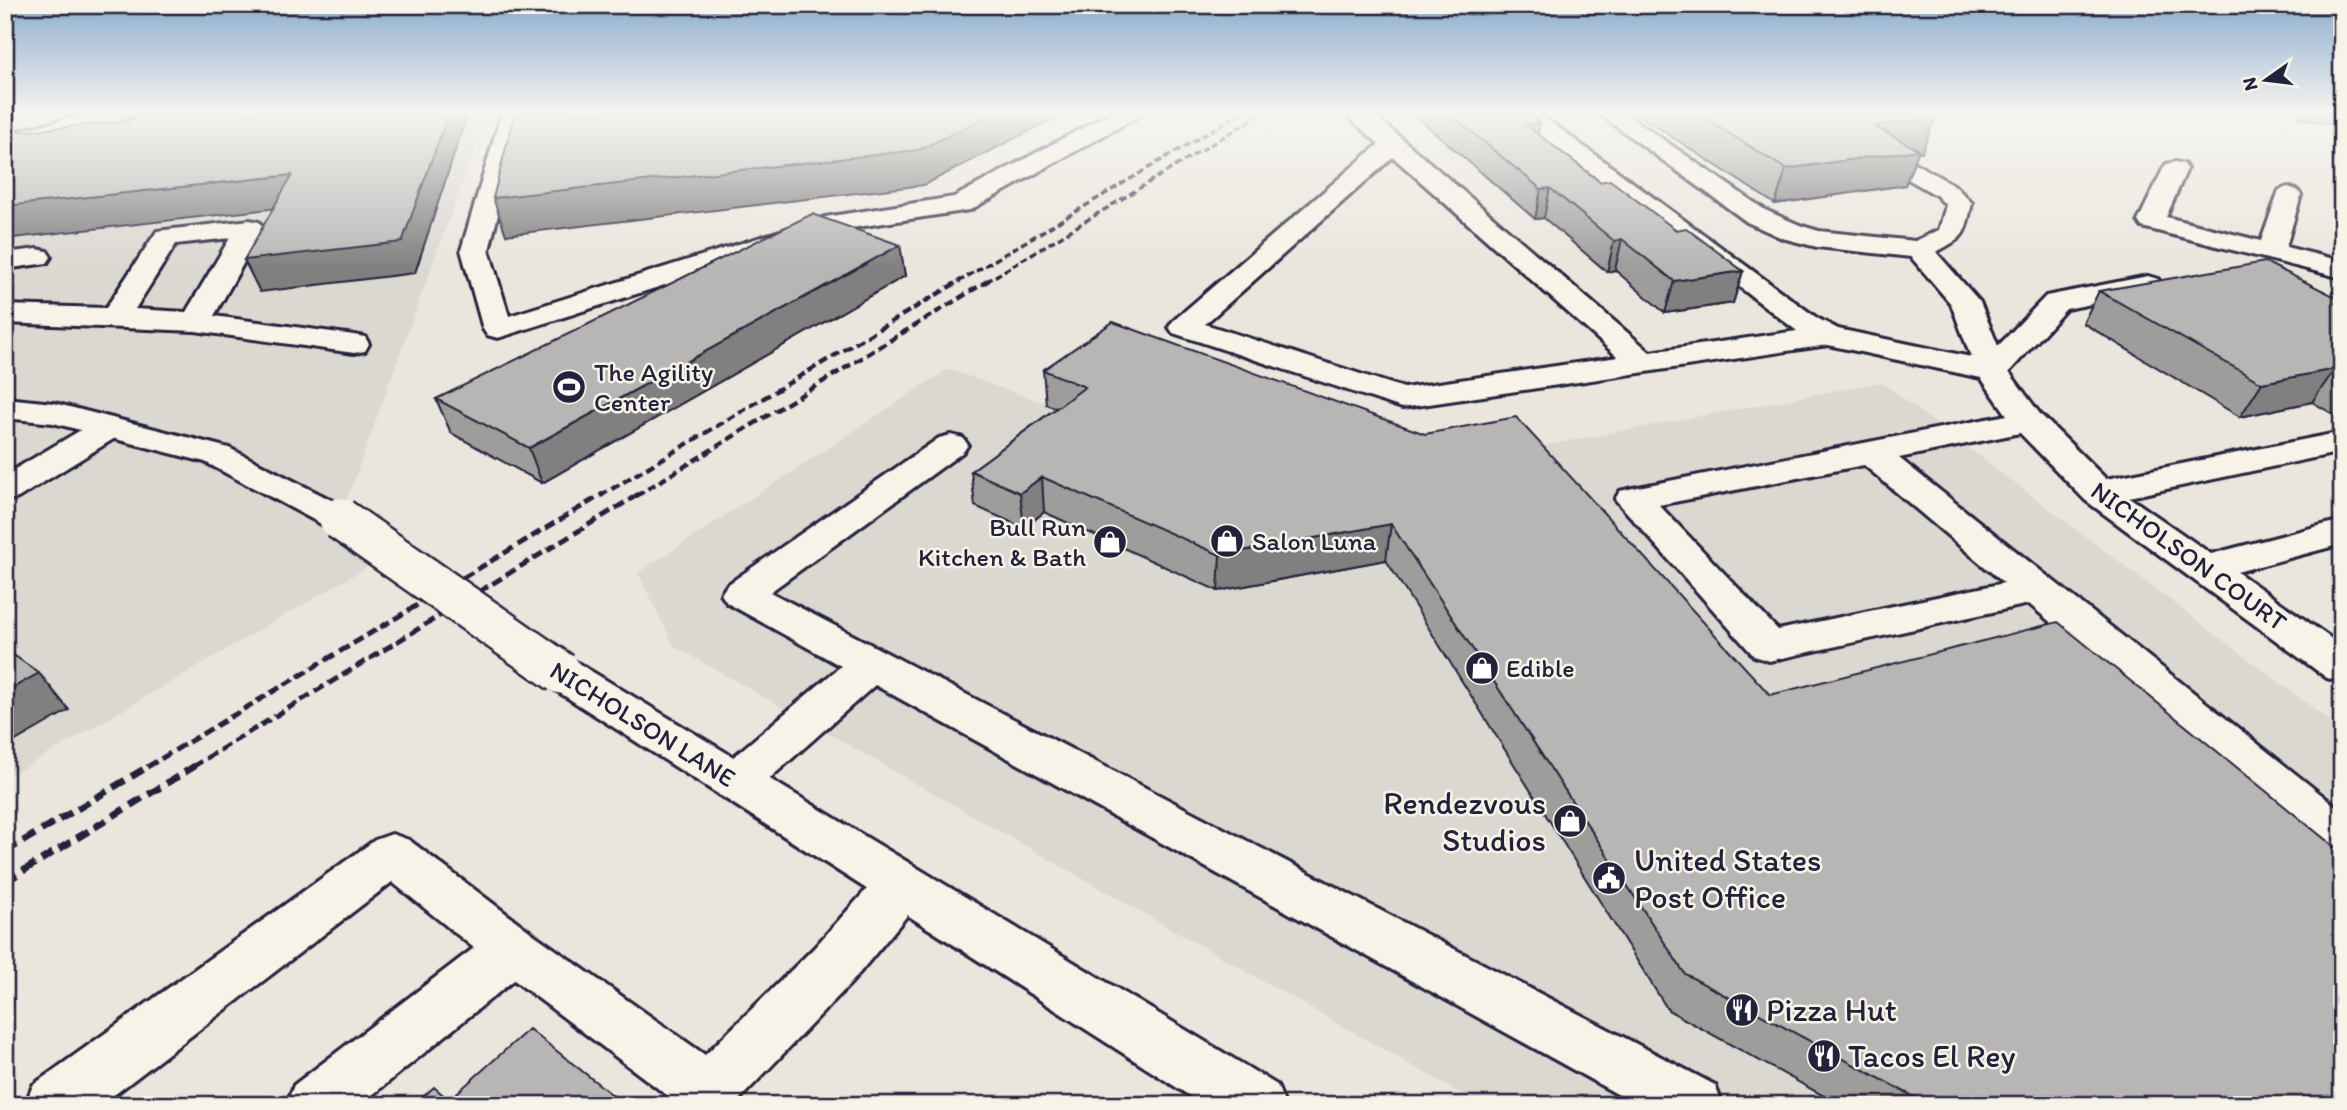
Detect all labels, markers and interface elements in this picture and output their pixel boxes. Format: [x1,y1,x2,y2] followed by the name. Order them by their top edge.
[2232,46,2302,116] north arrow
[2237,75,2263,93] text: N
[594,356,713,418] place label: The Agility Center
[550,368,588,406] sports icon: The Agility Center
[2085,474,2293,638] street label: NICHOLSON COURT
[918,511,1086,573] place label: Bull Run Kitchen & Bath
[1208,522,1246,560] shop icon: Salon Luna
[1091,523,1129,561] shop icon: Bull Run Kitchen & Bath
[1252,525,1377,557] place label: Salon Luna
[1463,649,1501,687] shop icon: Edible
[1506,652,1575,684] place label: Edible
[544,654,742,794] street label: NICHOLSON LANE
[1383,784,1546,859] place label: Rendezvous Studios
[1551,802,1589,840] shop icon: Rendezvous Studios
[1634,841,1822,916] place label: United States Post Office
[1590,859,1628,897] public building icon: United States Post Office
[1723,991,1761,1029] restaurant icon: Pizza Hut
[1766,991,1897,1029] place label: Pizza Hut
[1805,1037,1843,1075] restaurant icon: Tacos El Rey
[1848,1037,2016,1075] place label: Tacos El Rey

